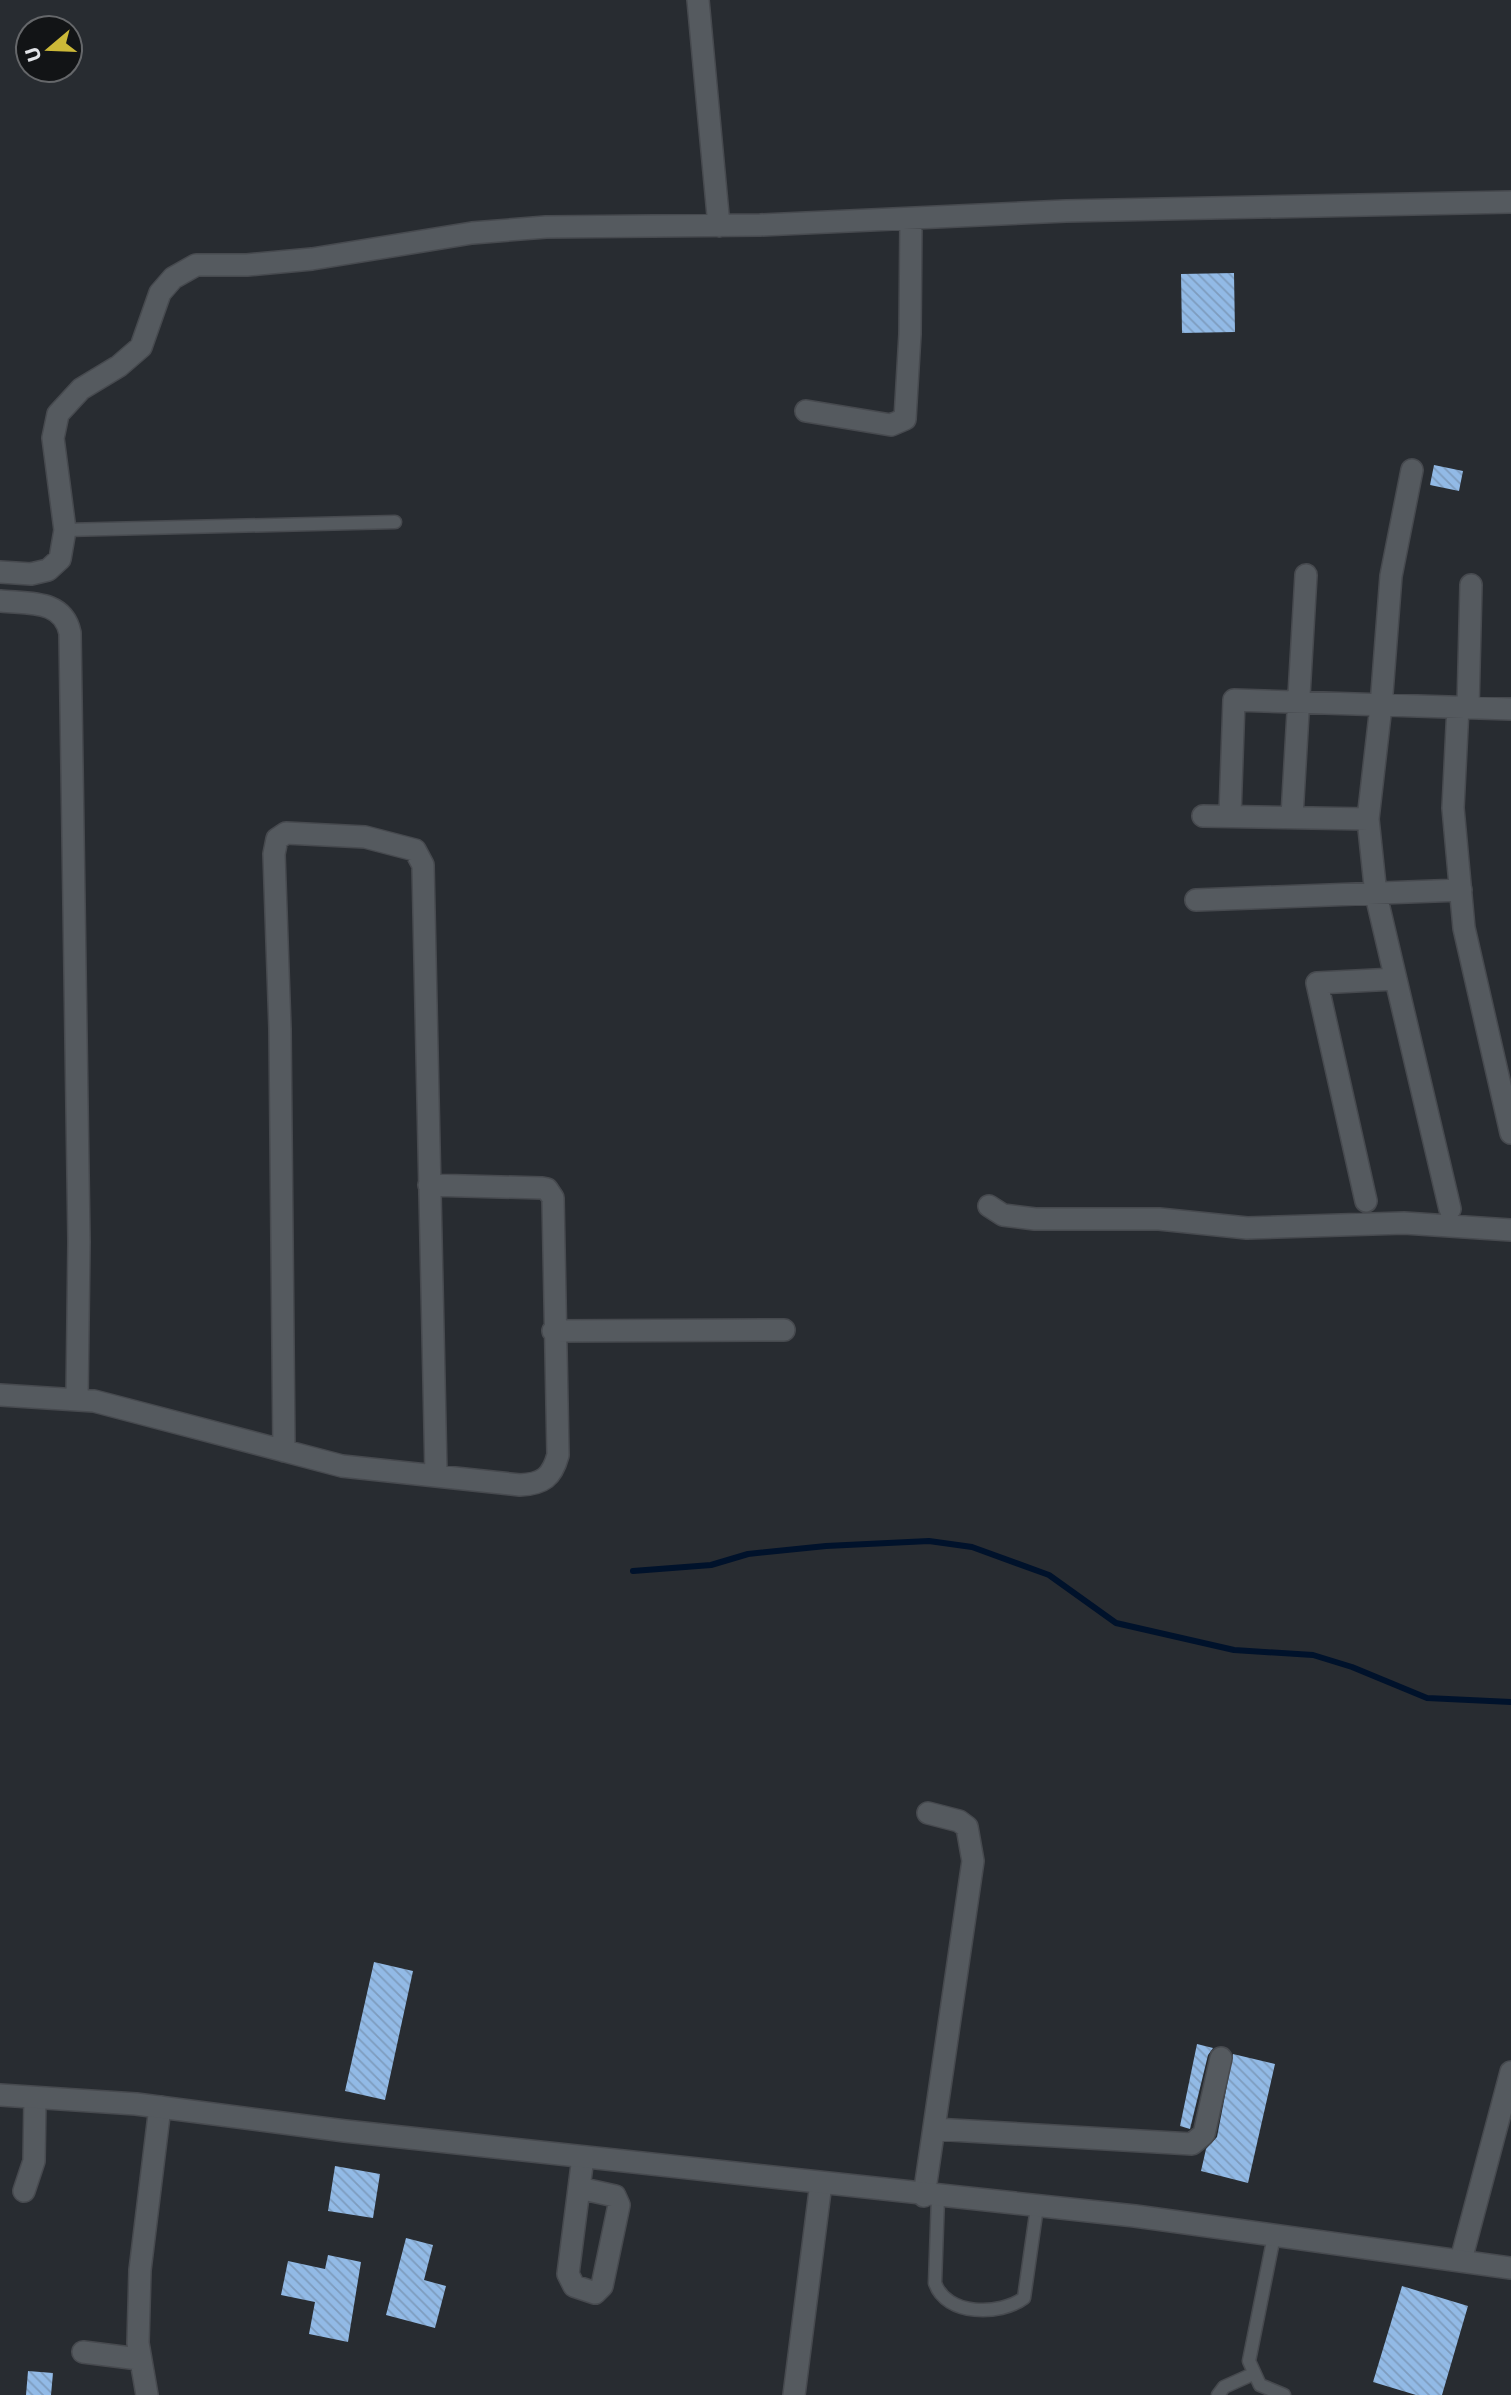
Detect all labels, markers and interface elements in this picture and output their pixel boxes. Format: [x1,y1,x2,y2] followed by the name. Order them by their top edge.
[14,14,84,84] north arrow
[19,44,46,65] text: U

